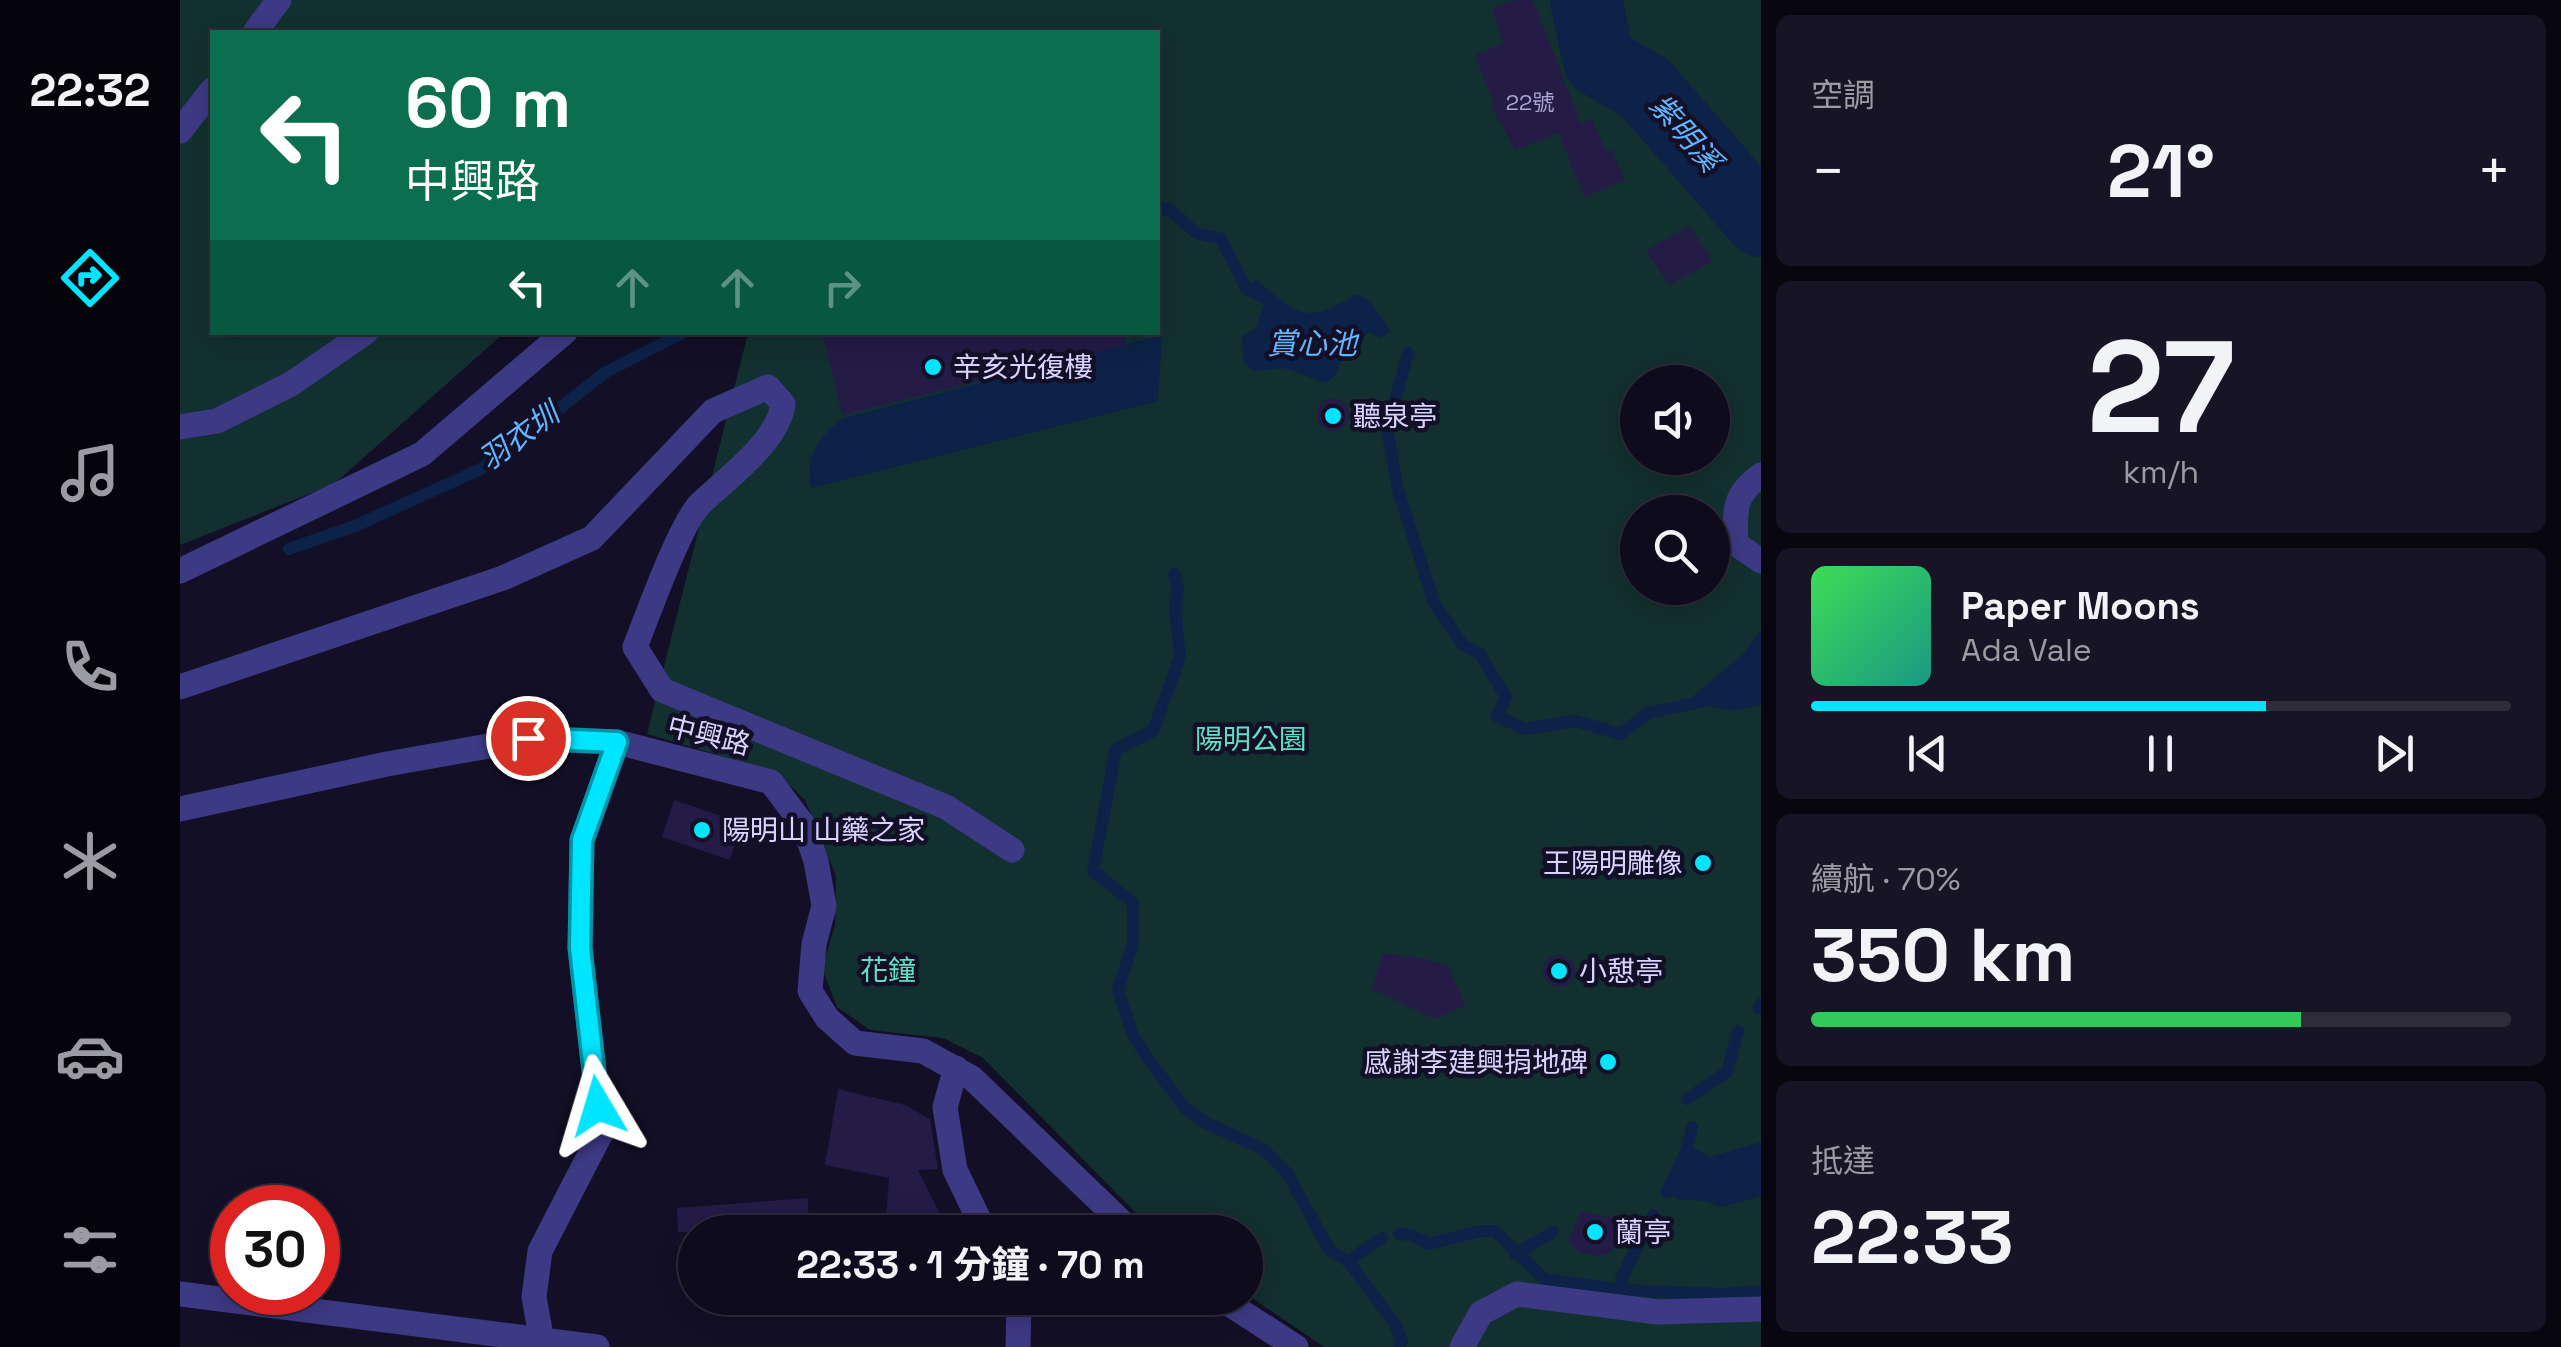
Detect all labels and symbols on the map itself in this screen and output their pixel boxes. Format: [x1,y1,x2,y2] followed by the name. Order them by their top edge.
[1641,86,1732,182] water label: 紫明溪
[1506,88,1554,116] house number: 22號
[1267,324,1360,363] water label: 賞心池
[953,349,1093,385] place label: 辛亥光復樓
[922,356,944,378] marker: 辛亥光復樓
[471,392,570,479] water label: 羽衣圳
[1353,398,1437,434] place label: 聽泉亭
[1322,405,1344,427] marker: 聽泉亭
[486,696,571,781] pin
[664,707,754,763] street label: 中興路
[1195,721,1307,757] park label: 陽明公園
[722,812,925,848] place label: 陽明山 山藥之家
[691,819,713,841] marker: 陽明山 山藥之家
[1543,845,1683,881] place label: 王陽明雕像
[1692,852,1714,874] marker: 王陽明雕像
[860,952,916,988] park label: 花鐘
[1579,953,1663,989] place label: 小憇亭
[1548,960,1570,982] marker: 小憇亭
[1364,1044,1588,1080] place label: 感謝李建興捐地碑
[1597,1051,1619,1073] marker: 感謝李建興捐地碑
[546,1054,650,1158] position arrow
[210,1185,340,1315] speed limit sign: 30
[1615,1214,1671,1250] place label: 蘭亭
[1584,1221,1606,1243] marker: 蘭亭

